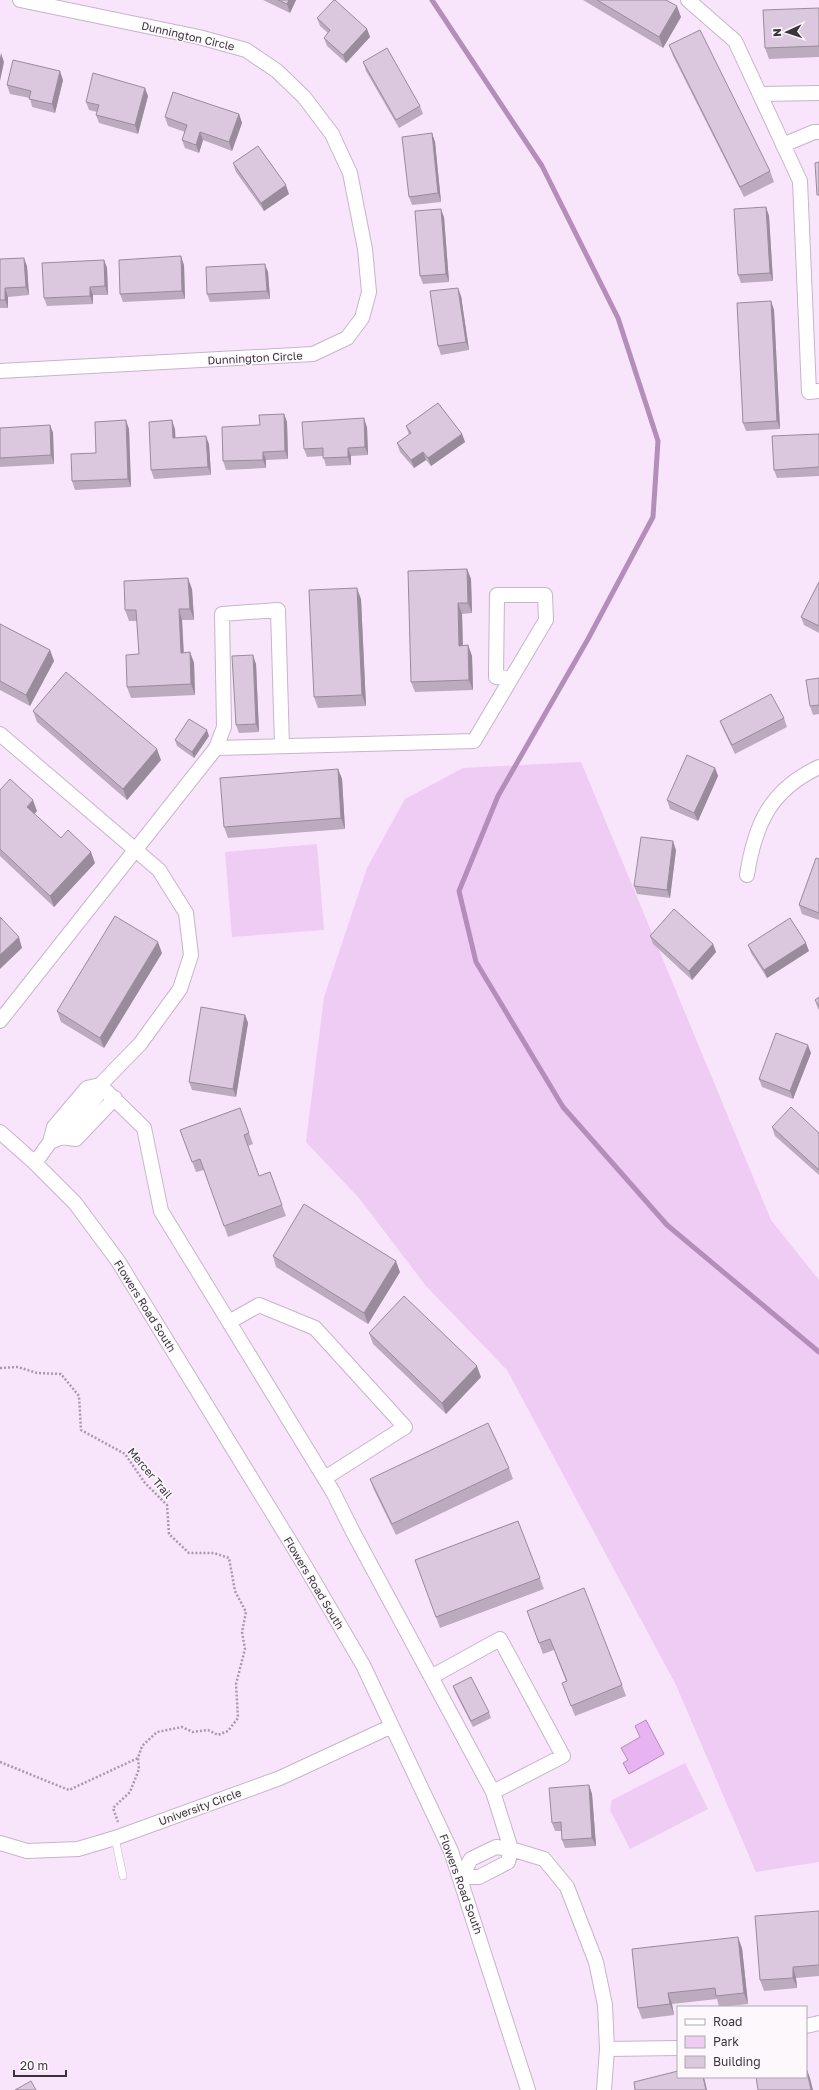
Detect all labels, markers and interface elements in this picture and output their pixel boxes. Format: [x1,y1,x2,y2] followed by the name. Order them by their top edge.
[767,12,807,52] north arrow
[140,18,236,53] street label: Dunnington Circle
[770,28,783,37] text: N
[207,349,303,366] street label: Dunnington Circle
[112,1257,179,1354] street label: Flowers Road South
[125,1445,176,1501] street label: Mercer Trail
[282,1534,347,1631] street label: Flowers Road South
[157,1786,243,1828] street label: University Circle
[437,1832,486,1936] street label: Flowers Road South
[677,2006,807,2078] legend
[713,2014,742,2029] text: Road
[713,2034,739,2049] text: Park
[14,2052,66,2078] scale bar
[713,2054,761,2069] text: Building
[20,2058,48,2073] text: 20 m

